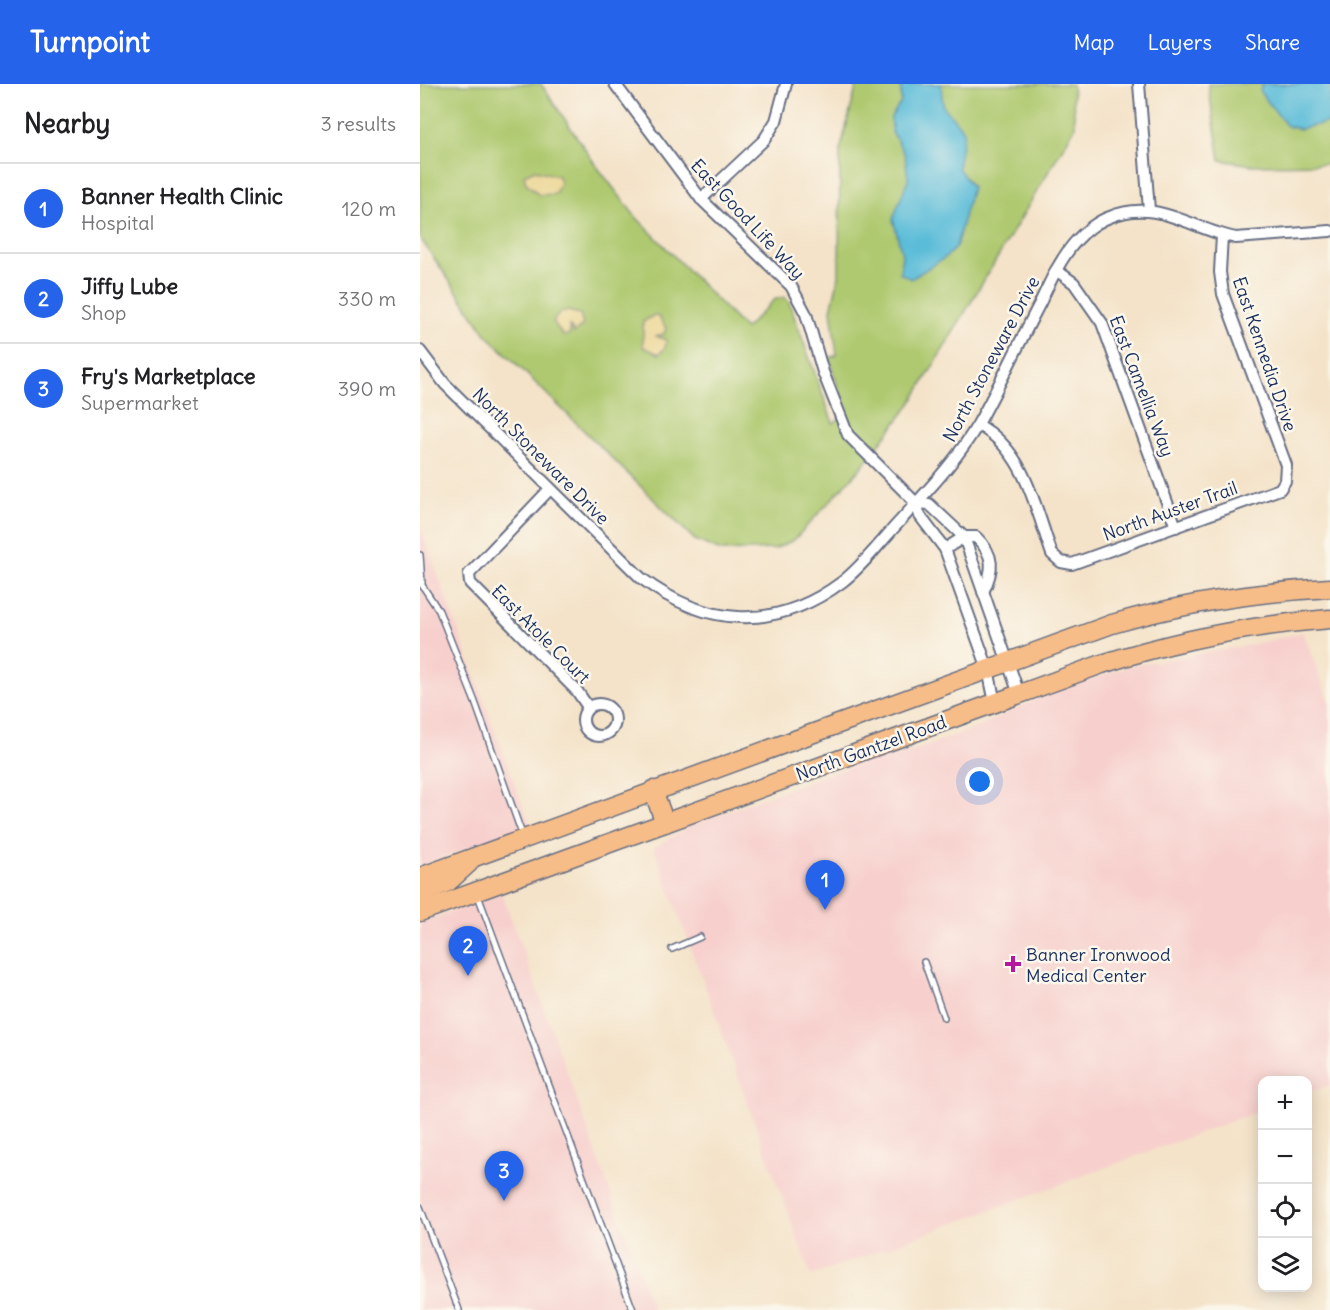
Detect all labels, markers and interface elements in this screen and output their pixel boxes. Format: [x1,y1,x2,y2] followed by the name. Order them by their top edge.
[30,24,150,60] text: Turnpoint
[1074,29,1114,56] text: Map
[1147,29,1212,56] text: Layers
[1245,29,1300,56] text: Share
[24,107,110,140] text: Nearby
[320,111,396,136] text: 3 results
[686,154,810,284] street label: East Good Life Way
[81,182,283,210] text: Banner Health Clinic
[40,196,47,221] text: 1
[342,196,396,221] text: 120 m
[81,210,154,235] text: Hospital
[81,272,178,300] text: Jiffy Lube
[938,272,1044,446] street label: North Stoneware Drive
[1228,274,1302,434] street label: East Kennedia Drive
[38,286,49,311] text: 2
[338,286,396,311] text: 330 m
[81,300,126,325] text: Shop
[1104,312,1180,460] street label: East Camellia Way
[81,362,256,390] text: Fry's Marketplace
[38,376,49,401] text: 3
[338,376,396,401] text: 390 m
[468,383,614,529] street label: North Stoneware Drive
[81,390,199,415] text: Supermarket
[1100,476,1240,546] street label: North Auster Trail
[487,580,595,688] street label: East Atole Court
[793,710,950,786] street label: North Gantzel Road
[965,767,994,796] your location
[806,860,844,910] pin: 1
[448,926,488,976] pin: 2
[1026,943,1171,987] place label: Banner Ironwood Medical Center
[1004,955,1022,973] marker: Banner Ironwood Medical Center
[1258,1076,1312,1292] map controls
[1258,1076,1312,1130] button: +
[1258,1130,1312,1184] button: −
[484,1152,524,1201] pin: 3
[1258,1184,1312,1238] button: locate
[1258,1238,1312,1292] button: layers

